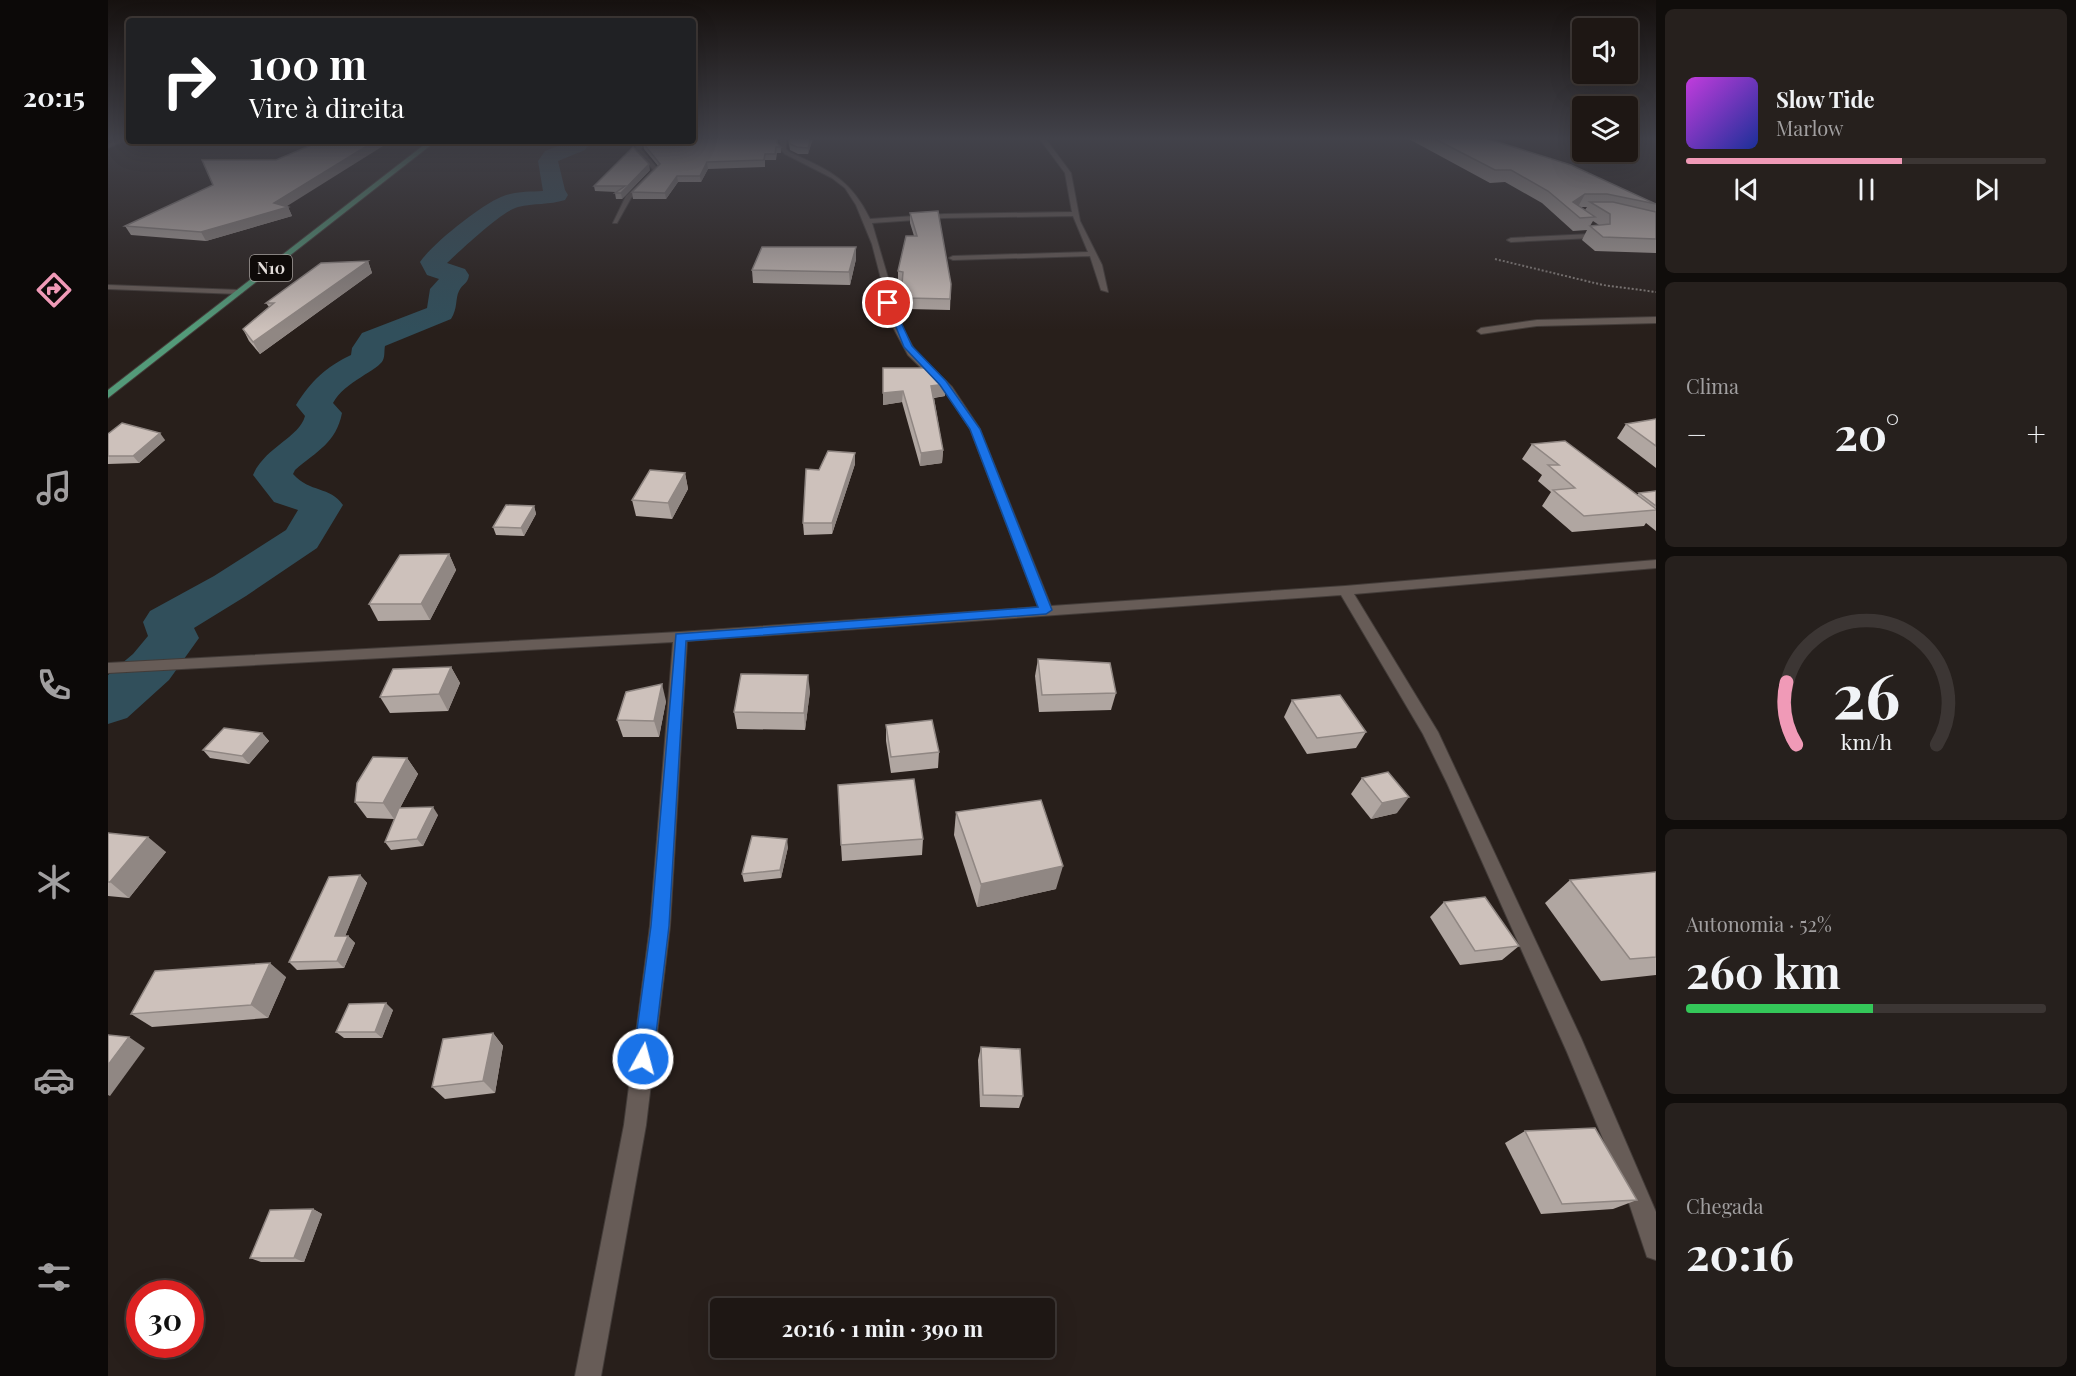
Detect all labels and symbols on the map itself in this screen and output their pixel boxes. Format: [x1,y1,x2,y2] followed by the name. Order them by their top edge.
[250,255,292,281] road number: N10
[862,277,913,328] pin
[611,1027,675,1091] position arrow
[126,1280,204,1358] speed limit sign: 30

